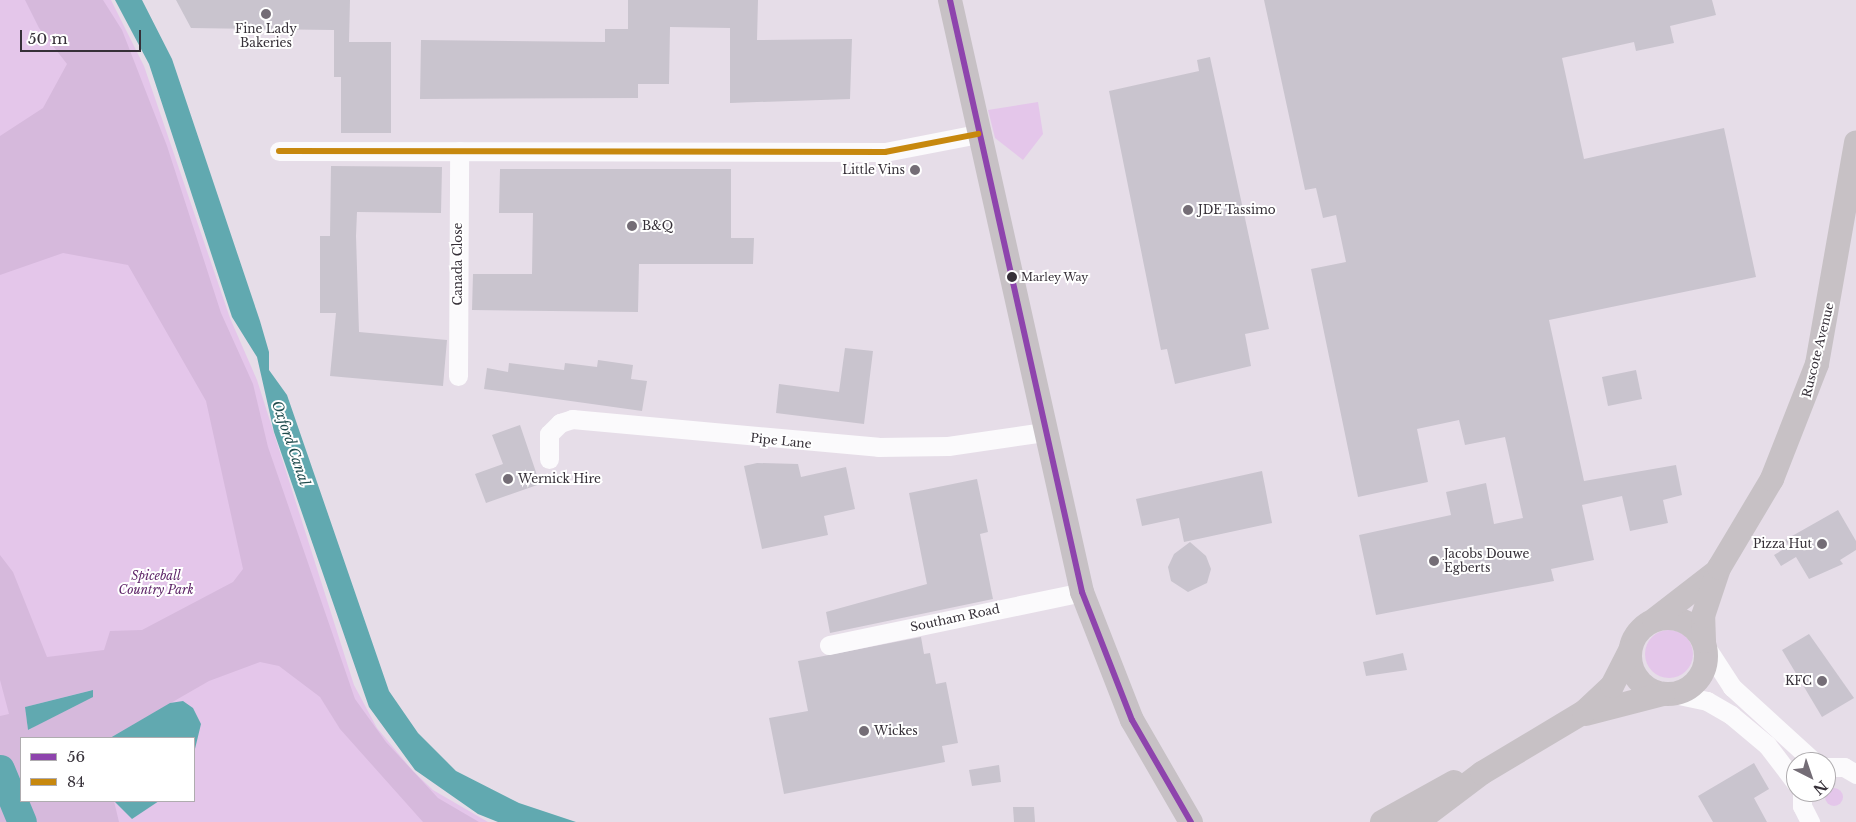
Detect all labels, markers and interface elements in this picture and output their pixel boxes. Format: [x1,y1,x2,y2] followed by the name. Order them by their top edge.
[260,8,272,20] marker: Fine Lady Bakeries
[22,20,144,52] scale bar
[235,22,297,50] place label: Fine Lady Bakeries
[28,29,68,48] text: 50 m
[842,163,905,177] place label: Little Vins
[909,164,921,176] marker: Little Vins
[1198,203,1276,217] place label: JDE Tassimo
[1182,204,1194,216] marker: JDE Tassimo
[642,219,673,233] place label: B&Q
[626,220,638,232] marker: B&Q
[451,222,465,306] street label: Canada Close
[1021,270,1089,284] place label: Marley Way
[1007,272,1017,282] marker: Marley Way
[1799,301,1837,399] street label: Ruscote Avenue
[269,398,313,488] water label: Oxford Canal
[750,431,812,451] street label: Pipe Lane
[518,472,601,486] place label: Wernick Hire
[502,473,514,485] marker: Wernick Hire
[1753,537,1812,551] place label: Pizza Hut
[1816,538,1828,550] marker: Pizza Hut
[1444,547,1529,575] place label: Jacobs Douwe Egberts
[1428,555,1440,567] marker: Jacobs Douwe Egberts
[118,569,194,597] park label: Spiceball Country Park
[909,601,1001,635] street label: Southam Road
[1785,674,1812,688] place label: KFC
[1816,675,1828,687] marker: KFC
[874,724,918,738] place label: Wickes
[858,725,870,737] marker: Wickes
[20,737,195,802] legend
[67,747,85,766] text: 56
[1786,752,1836,802] north arrow
[67,772,85,791] text: 84
[1809,776,1831,799] text: N

